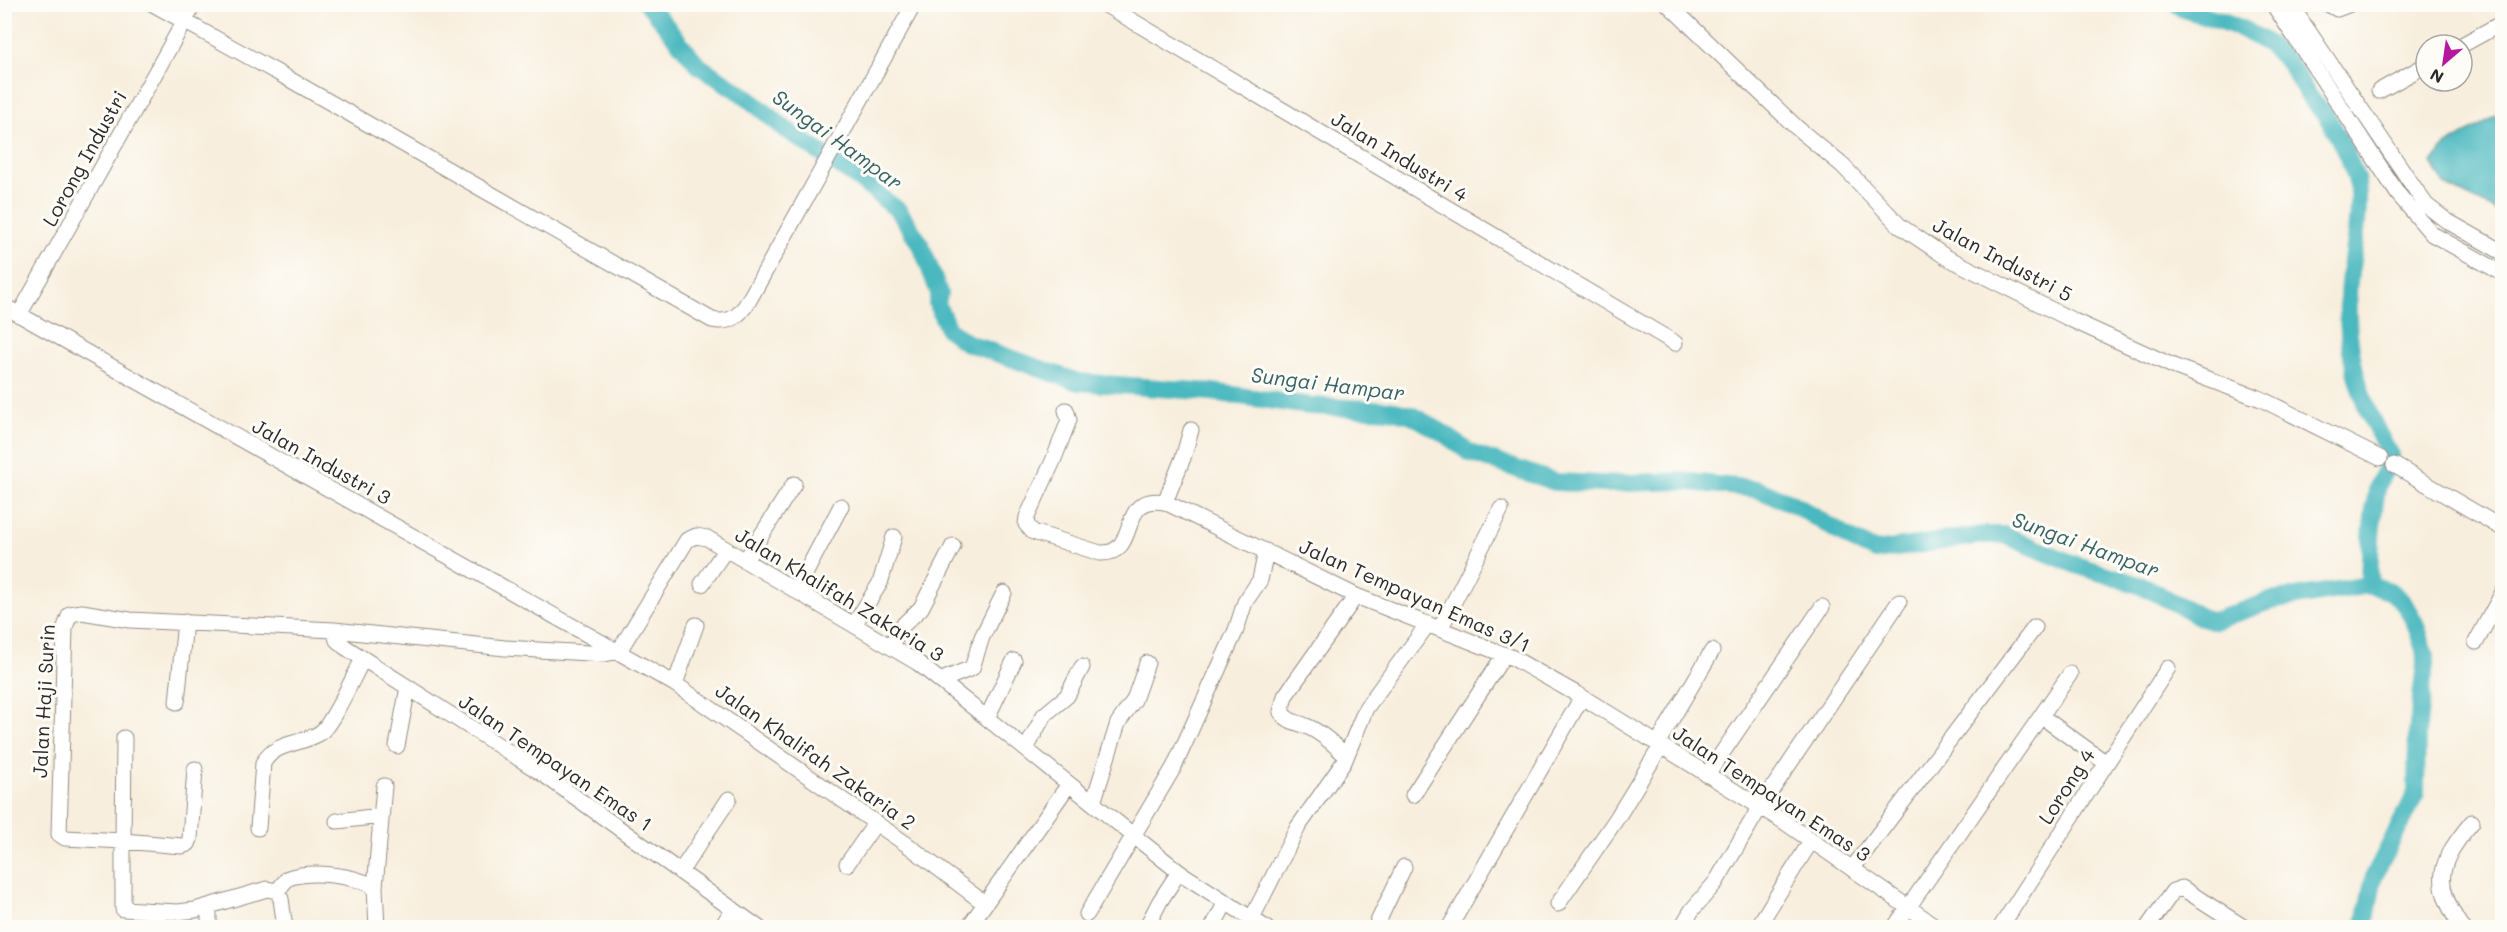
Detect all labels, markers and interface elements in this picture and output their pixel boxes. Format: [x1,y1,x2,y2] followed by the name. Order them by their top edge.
[2414,33,2474,93] north arrow
[2426,64,2447,89] text: N
[767,83,909,195] water label: Sungai Hampar
[36,85,132,231] street label: Lorong Industri
[1327,105,1473,207] street label: Jalan Industri 4
[1929,211,2077,307] street label: Jalan Industri 5
[1250,360,1406,406] water label: Sungai Hampar
[248,412,396,510] street label: Jalan Industri 3
[2009,505,2163,583] water label: Sungai Hampar
[731,521,949,667] street label: Jalan Khalifah Zakaria 3
[1295,532,1535,658] street label: Jalan Tempayan Emas 3/1
[26,624,60,778] street label: Jalan Haji Surin
[711,677,921,835] street label: Jalan Khalifah Zakaria 2
[454,687,658,837] street label: Jalan Tempayan Emas 1
[1668,719,1876,867] street label: Jalan Tempayan Emas 3
[2032,743,2100,829] street label: Lorong 4

